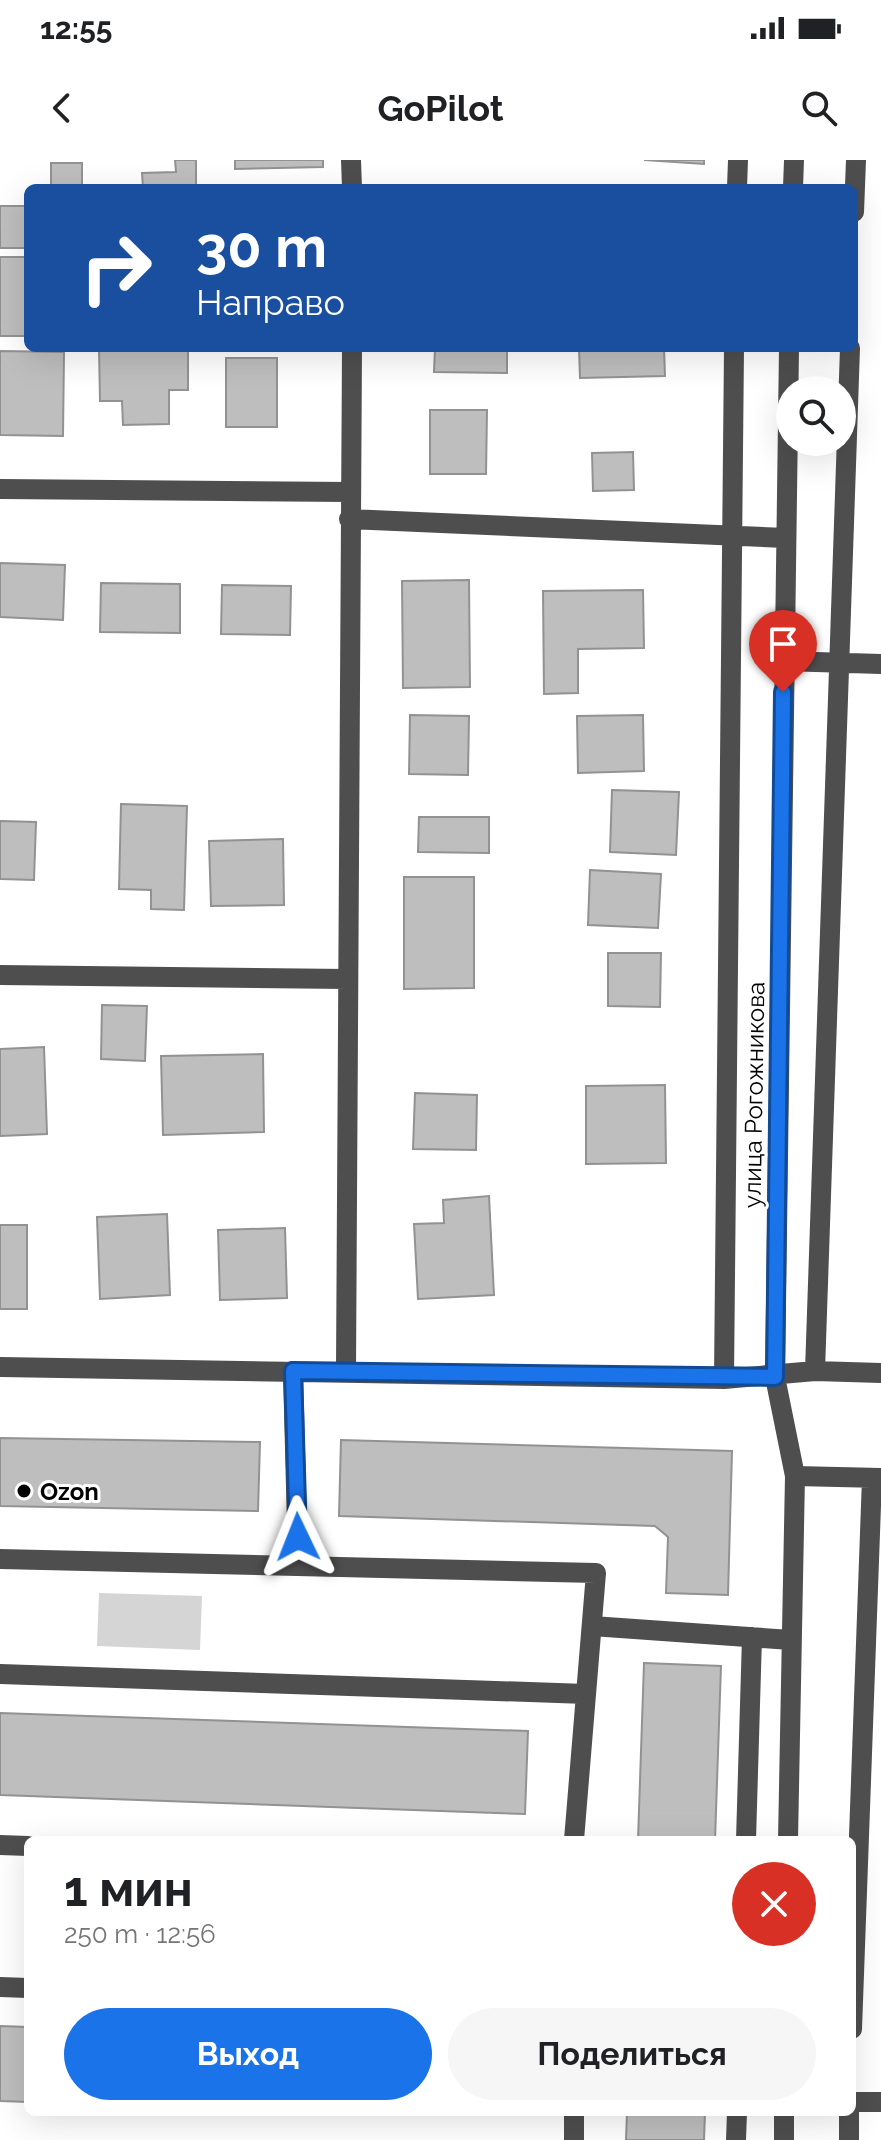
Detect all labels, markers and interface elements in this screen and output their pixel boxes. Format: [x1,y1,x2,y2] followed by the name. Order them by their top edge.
[40,11,112,46] text: 12:55
[40,86,84,130] icon: back
[797,86,841,130] icon: search
[378,87,503,129] text: GoPilot
[196,214,327,280] text: 30 m
[64,216,168,320] icon: right
[196,281,345,323] text: Направо
[776,376,856,456] map controls
[776,376,856,456] button: search
[749,610,817,692] pin
[761,622,805,666] icon: arrive
[738,982,770,1208] street label: улица Рогожникова
[40,1477,99,1506] place label: Ozon
[15,1482,33,1500] marker: Ozon
[256,1495,340,1579] position arrow
[64,1861,193,1917] text: 1 мин
[732,1862,816,1946] button: close
[64,1919,216,1949] text: 250 m · 12:56
[64,2008,432,2100] button: Выход
[448,2008,816,2100] button: Поделиться

